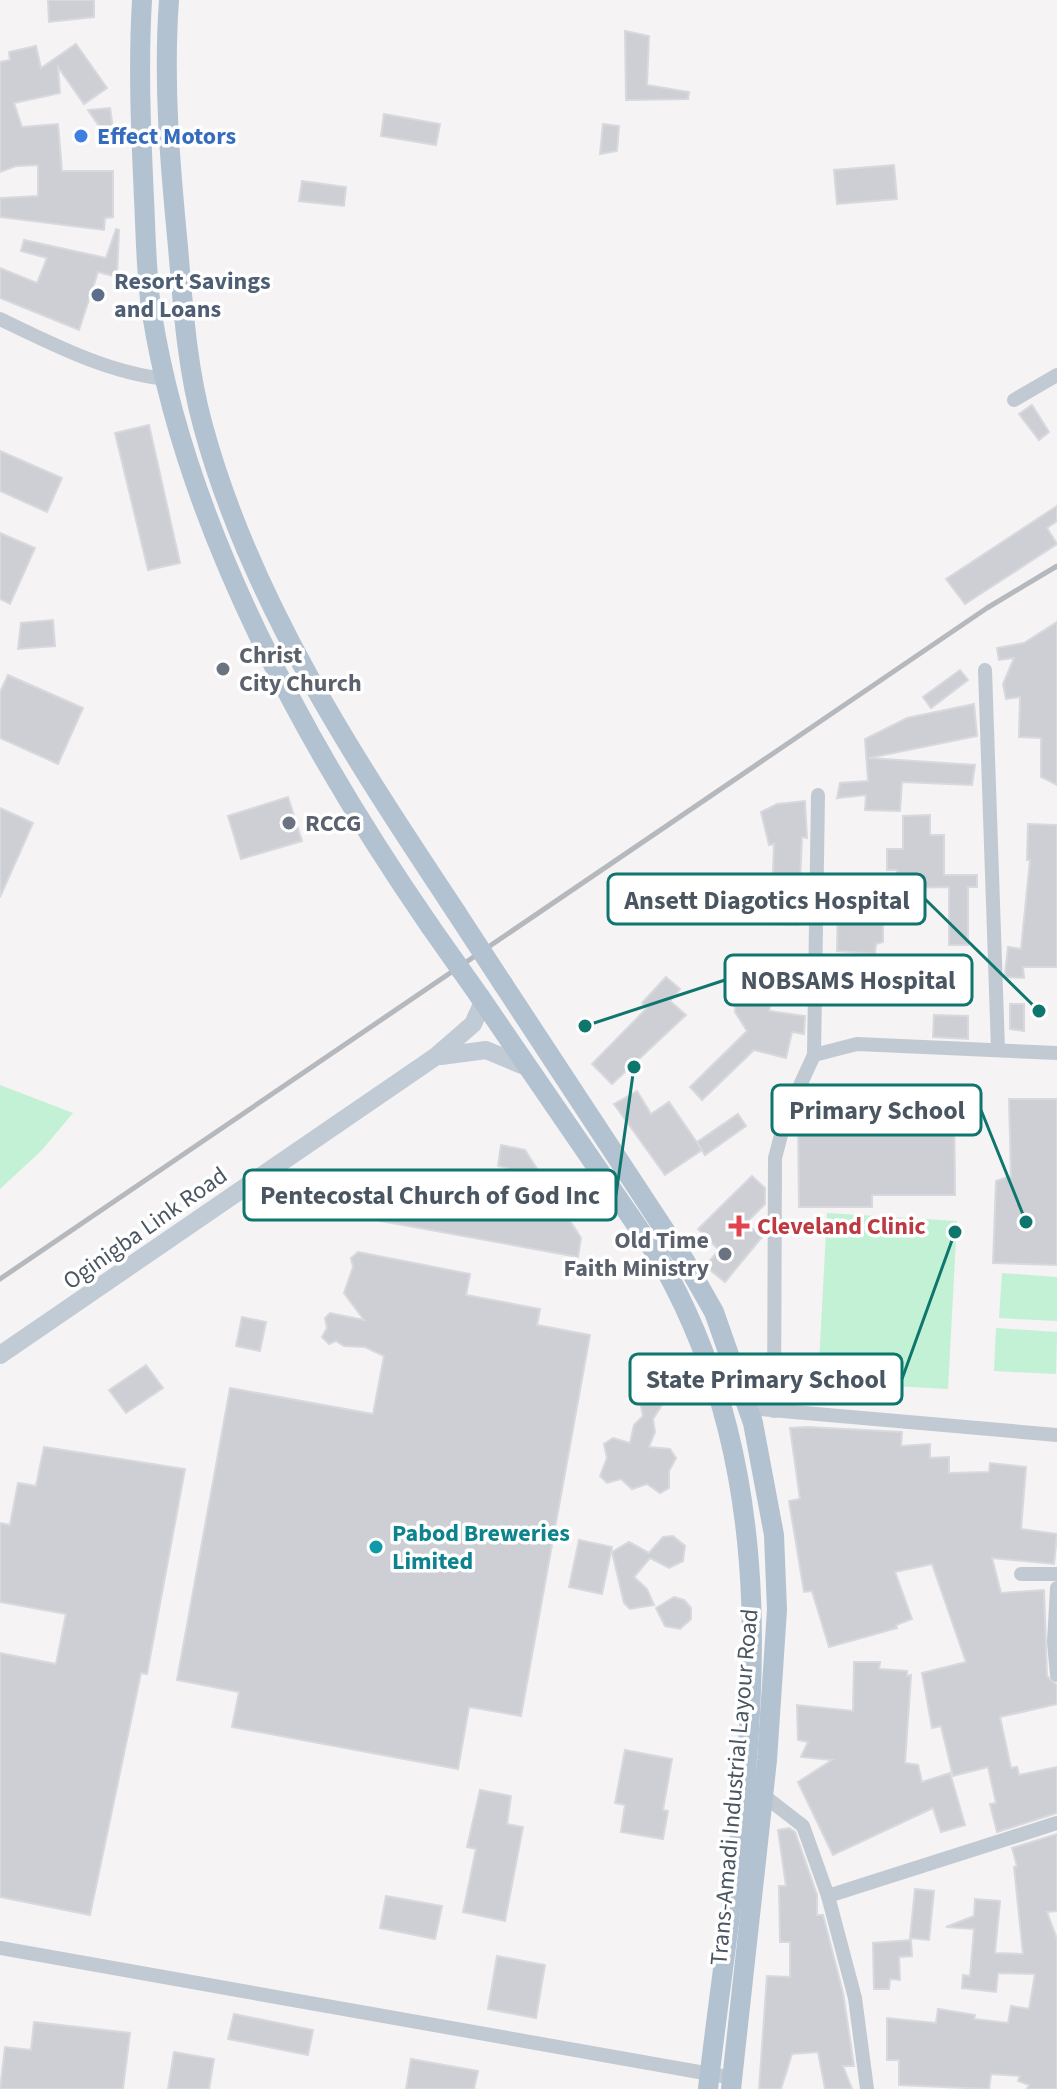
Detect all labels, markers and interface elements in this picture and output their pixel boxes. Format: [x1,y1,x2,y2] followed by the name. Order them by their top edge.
[97,119,236,154] place label: Effect Motors
[72,127,90,145] marker: Effect Motors
[114,264,271,327] place label: Resort Savings and Loans
[89,286,107,304] marker: Resort Savings and Loans
[239,638,362,701] place label: Christ City Church
[214,660,232,678] marker: Christ City Church
[305,806,361,841] place label: RCCG
[280,814,298,832] marker: RCCG
[608,874,925,924] callout: Ansett Diagotics Hospital
[623,882,910,919] text: Ansett Diagotics Hospital
[725,955,972,1005] callout: NOBSAMS Hospital
[740,962,956,999] text: NOBSAMS Hospital
[772,1085,981,1135] callout: Primary School
[789,1092,966,1129] text: Primary School
[56,1158,235,1298] street label: Oginigba Link Road
[244,1170,616,1220] callout: Pentecostal Church of God Inc
[260,1177,600,1214] text: Pentecostal Church of God Inc
[757,1209,926,1244] place label: Cleveland Clinic
[728,1215,750,1237] marker: Cleveland Clinic
[564,1223,709,1286] place label: Old Time Faith Ministry
[716,1245,734,1263] marker: Old Time Faith Ministry
[630,1354,902,1404] callout: State Primary School
[646,1361,887,1398] text: State Primary School
[392,1516,570,1579] place label: Pabod Breweries Limited
[367,1538,385,1556] marker: Pabod Breweries Limited
[701,1607,768,1967] street label: Trans-Amadi Industrial Layour Road

